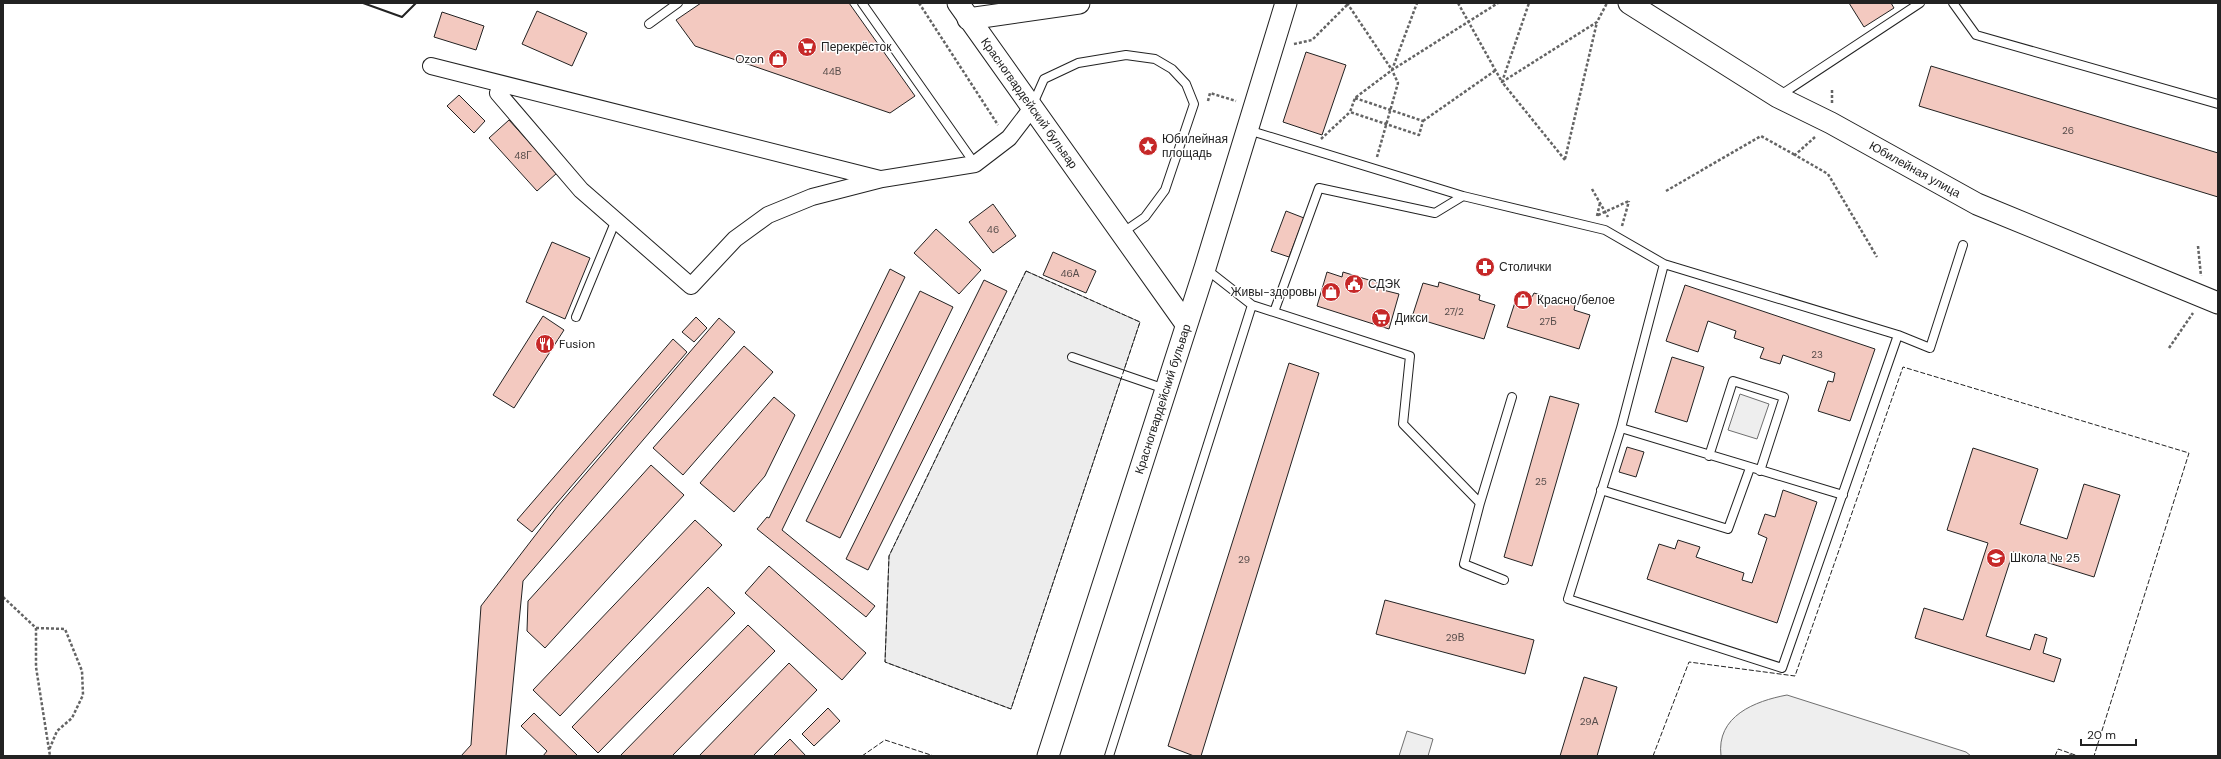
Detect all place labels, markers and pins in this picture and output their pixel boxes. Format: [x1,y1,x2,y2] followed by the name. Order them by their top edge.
[796,36,818,58] supermarket icon: Перекрёсток
[821,39,892,55] place label: Перекрёсток
[767,48,789,70] shop icon: Ozon
[735,51,764,67] place label: Ozon
[1162,131,1228,161] place label: Юбилейная площадь
[1137,135,1159,157] place icon: Юбилейная площадь
[1474,256,1496,278] pharmacy icon: Столички
[1499,259,1551,275] place label: Столички
[1343,273,1365,295] public building icon: СДЭК
[1368,276,1400,292] place label: СДЭК
[1320,281,1342,303] shop icon: Живы-здоровы
[1230,284,1317,300] place label: Живы-здоровы
[1512,289,1534,311] shop icon: Красно/белое
[1537,292,1615,308] place label: Красно/белое
[1370,307,1392,329] supermarket icon: Дикси
[1395,310,1428,326] place label: Дикси
[534,333,556,355] restaurant icon: Fusion
[559,336,595,352] place label: Fusion
[1985,547,2007,569] school or university icon: Школа № 25
[2010,550,2080,566] place label: Школа № 25

